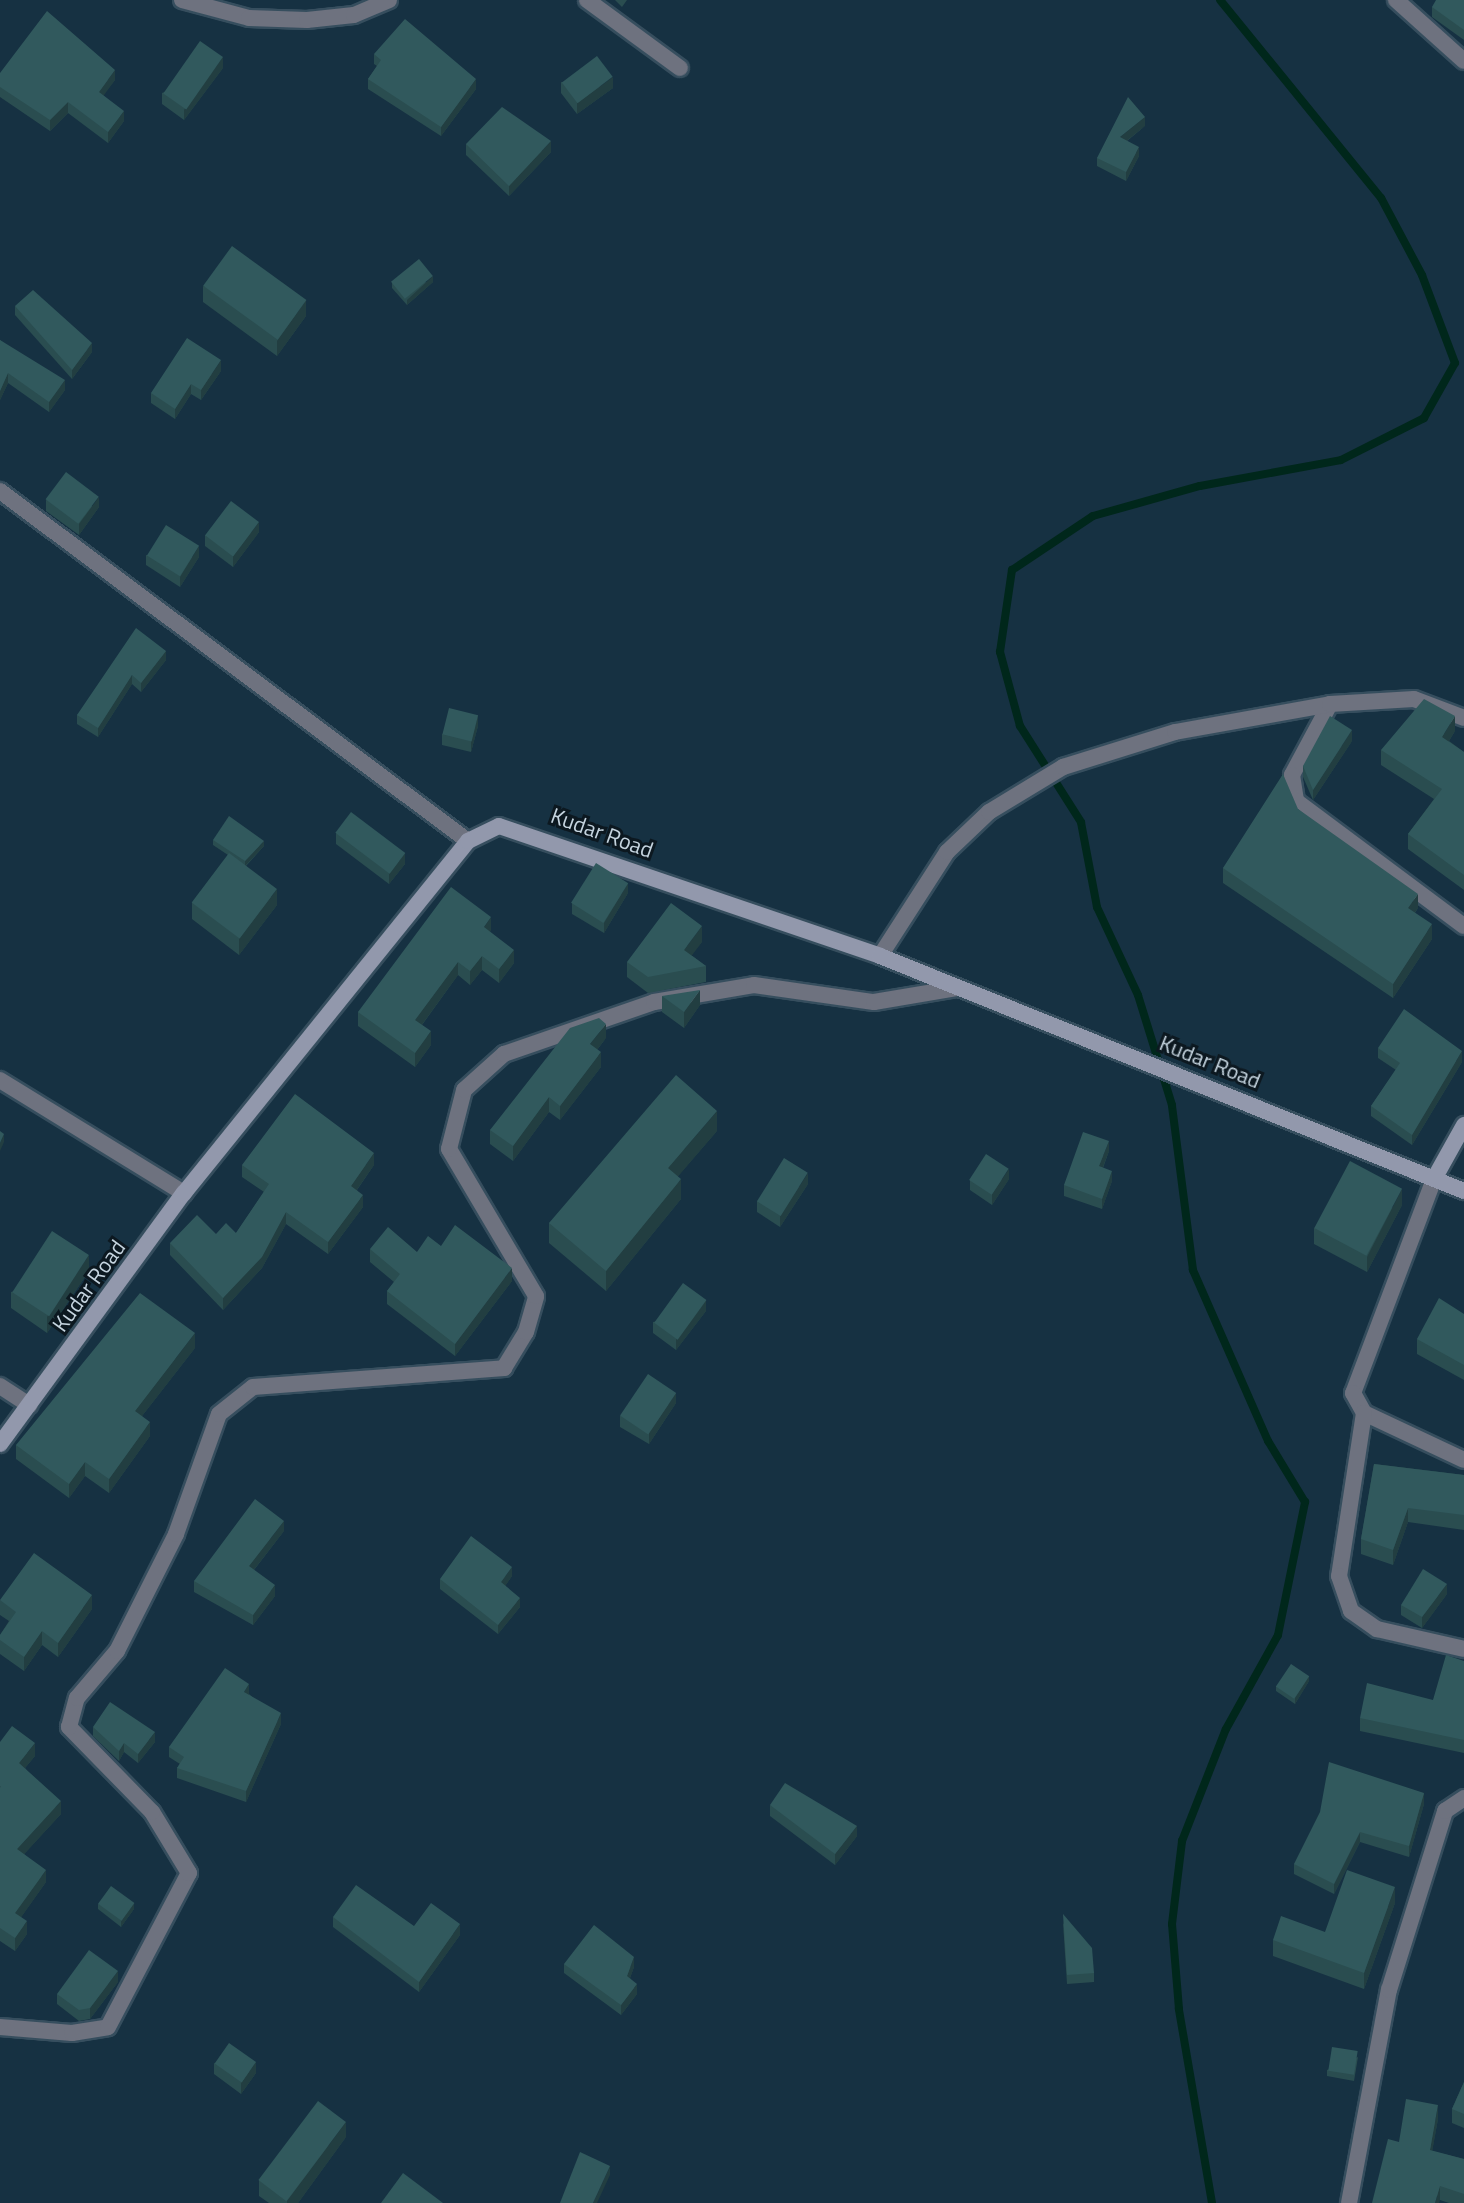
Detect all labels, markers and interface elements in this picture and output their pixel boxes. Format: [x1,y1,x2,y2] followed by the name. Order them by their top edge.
[547,802,657,864] street label: Kudar Road
[1156,1030,1264,1094] street label: Kudar Road
[47,1235,131,1337] street label: Kudar Road

